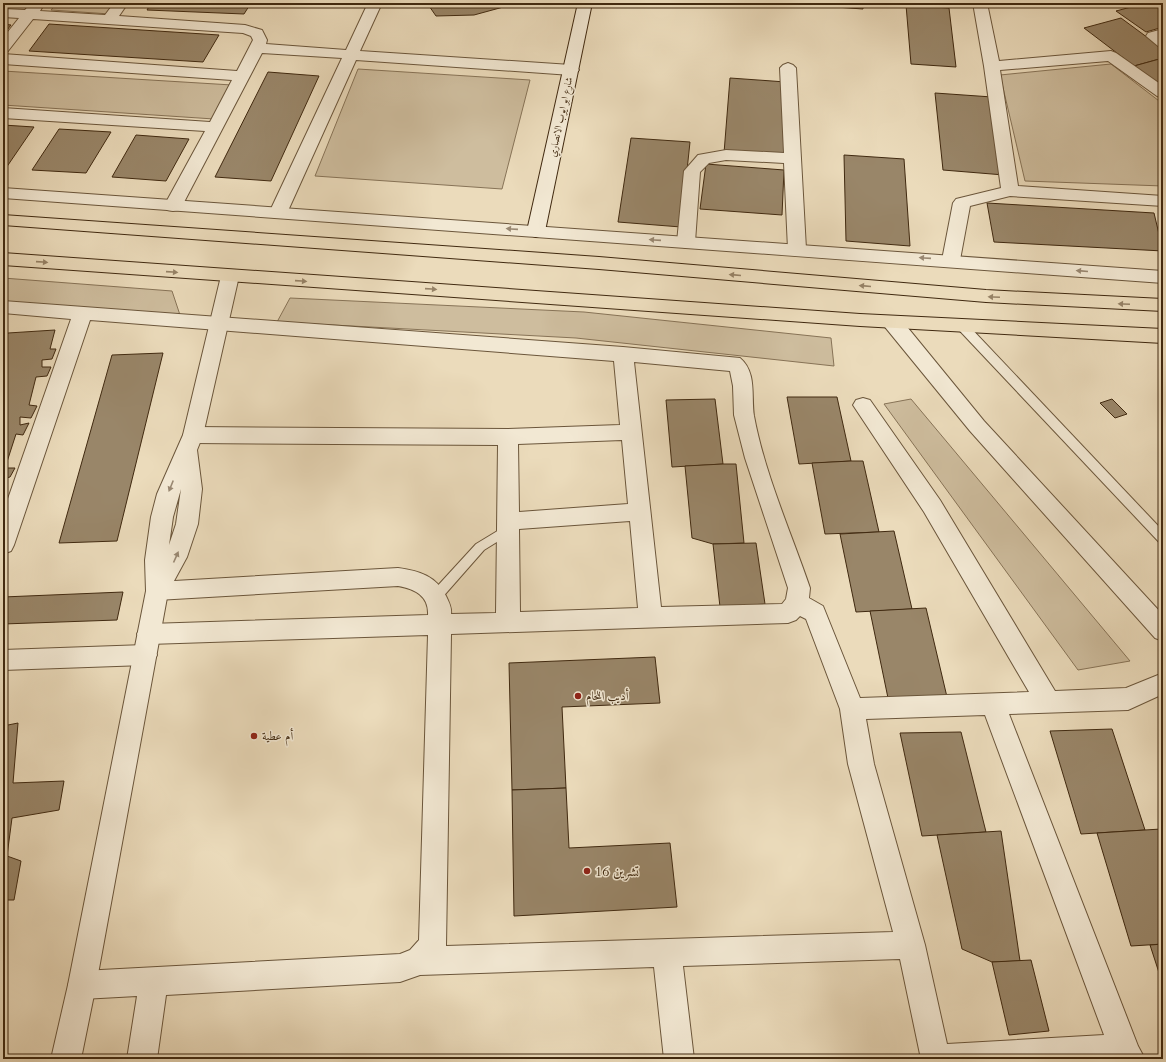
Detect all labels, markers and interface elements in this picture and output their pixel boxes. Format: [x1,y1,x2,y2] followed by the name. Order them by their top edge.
[546,75,578,159] street label: شارع ابو ايوب الانصاري
[506,226,518,233] one-way arrow
[649,236,661,243] one-way arrow
[919,255,931,262] one-way arrow
[36,259,48,265] one-way arrow
[1076,267,1088,274] one-way arrow
[166,268,178,275] one-way arrow
[729,271,741,278] one-way arrow
[295,277,307,284] one-way arrow
[859,283,871,289] one-way arrow
[425,286,438,292] one-way arrow
[988,293,1000,300] one-way arrow
[1117,301,1130,307] one-way arrow
[168,481,174,493] one-way arrow
[173,551,179,562] one-way arrow
[586,688,629,707] place label: أديب اللحام
[573,691,583,701] marker: أديب اللحام
[262,728,293,747] place label: أم عطية
[249,731,259,741] marker: أم عطية
[595,862,639,881] place label: 16 تشرين
[582,866,592,876] marker: 16 تشرين

